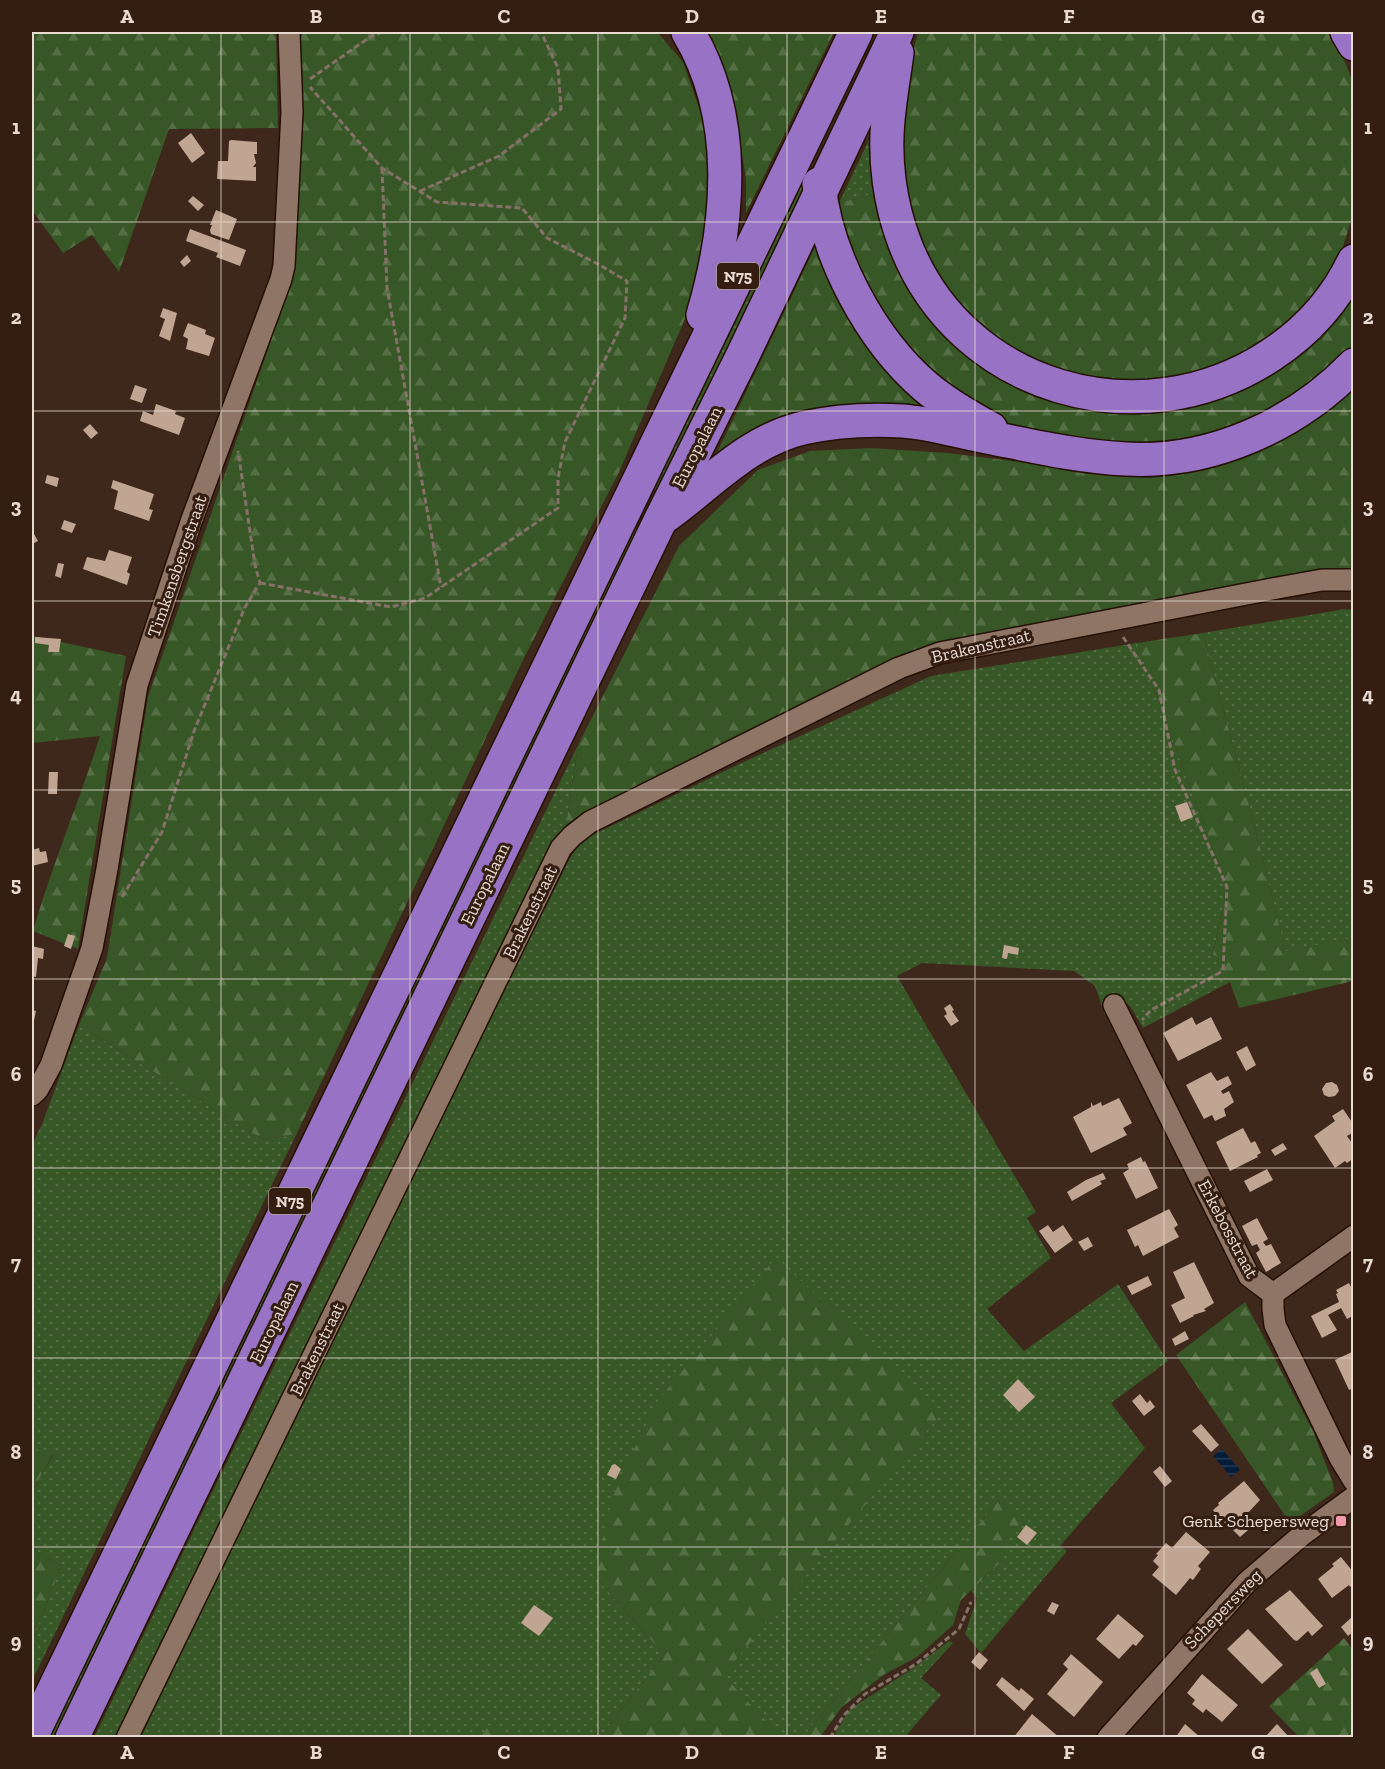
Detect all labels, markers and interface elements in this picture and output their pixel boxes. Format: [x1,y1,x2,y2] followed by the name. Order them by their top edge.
[120,4,134,28] text: A
[310,4,322,28] text: B
[498,4,511,28] text: C
[685,4,699,28] text: D
[875,4,887,28] text: E
[1063,4,1075,28] text: F
[1251,4,1265,28] text: G
[12,115,20,139] text: 1
[1364,115,1372,139] text: 1
[717,263,759,289] road number: N75
[11,305,22,329] text: 2
[1363,305,1374,329] text: 2
[667,402,727,491] street label: Europalaan
[142,492,212,640] street label: Timkensbergstraat
[11,494,22,518] text: 3
[1363,494,1374,518] text: 3
[929,624,1033,668] street label: Brakenstraat
[10,683,22,707] text: 4
[1362,683,1374,707] text: 4
[456,839,515,929] street label: Europalaan
[498,861,562,962] street label: Brakenstraat
[11,872,21,896] text: 5
[1363,872,1373,896] text: 5
[11,1062,22,1086] text: 6
[1363,1062,1374,1086] text: 6
[1193,1176,1263,1282] street label: Erkebosstraat
[269,1188,311,1214] road number: N75
[11,1251,21,1275] text: 7
[1363,1251,1373,1275] text: 7
[245,1277,304,1367] street label: Europalaan
[285,1298,349,1399] street label: Brakenstraat
[11,1440,22,1464] text: 8
[1363,1440,1374,1464] text: 8
[1182,1510,1329,1532] place label: Genk Schepersweg
[1334,1514,1348,1528] marker: Genk Schepersweg
[1180,1565,1266,1653] street label: Schepersweg
[11,1629,22,1653] text: 9
[1363,1629,1374,1653] text: 9
[120,1740,134,1764] text: A
[310,1740,322,1764] text: B
[498,1740,511,1764] text: C
[685,1740,699,1764] text: D
[875,1740,887,1764] text: E
[1063,1740,1075,1764] text: F
[1251,1740,1265,1764] text: G

